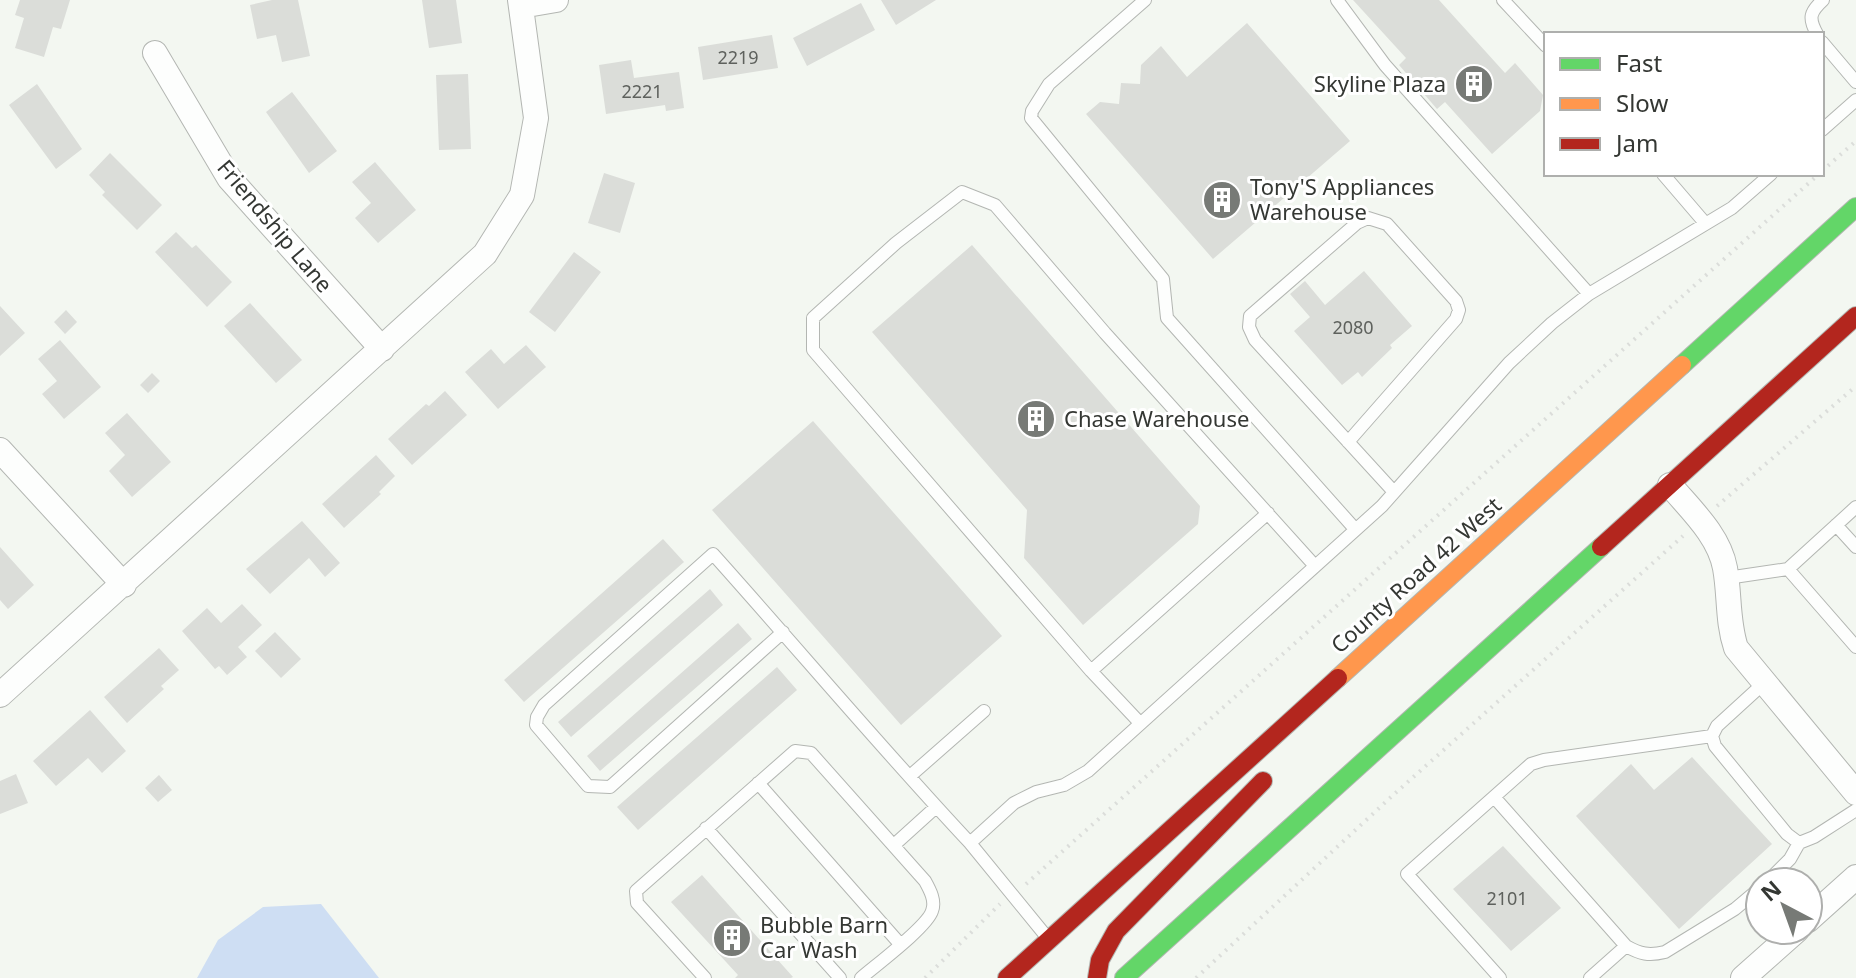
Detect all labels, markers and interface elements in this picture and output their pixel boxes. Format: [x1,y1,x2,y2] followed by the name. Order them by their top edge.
[1544,32,1824,176] legend
[717,45,759,69] house number: 2219
[1616,46,1662,79] text: Fast
[1453,63,1495,105] building icon: Skyline Plaza
[1314,68,1446,98] place label: Skyline Plaza
[621,79,663,103] house number: 2221
[1616,86,1668,119] text: Slow
[1614,126,1658,159] text: Jam
[211,153,340,298] street label: Friendship Lane
[1250,171,1434,226] place label: Tony'S Appliances Warehouse
[1201,179,1243,221] building icon: Tony'S Appliances Warehouse
[1332,315,1374,339] house number: 2080
[1015,398,1057,440] building icon: Chase Warehouse
[1064,403,1249,433] place label: Chase Warehouse
[1324,490,1507,659] street label: County Road 42 West
[1744,866,1824,946] north arrow
[1754,873,1787,907] text: N
[1486,886,1528,910] house number: 2101
[760,909,888,964] place label: Bubble Barn Car Wash
[711,917,753,959] building icon: Bubble Barn Car Wash

